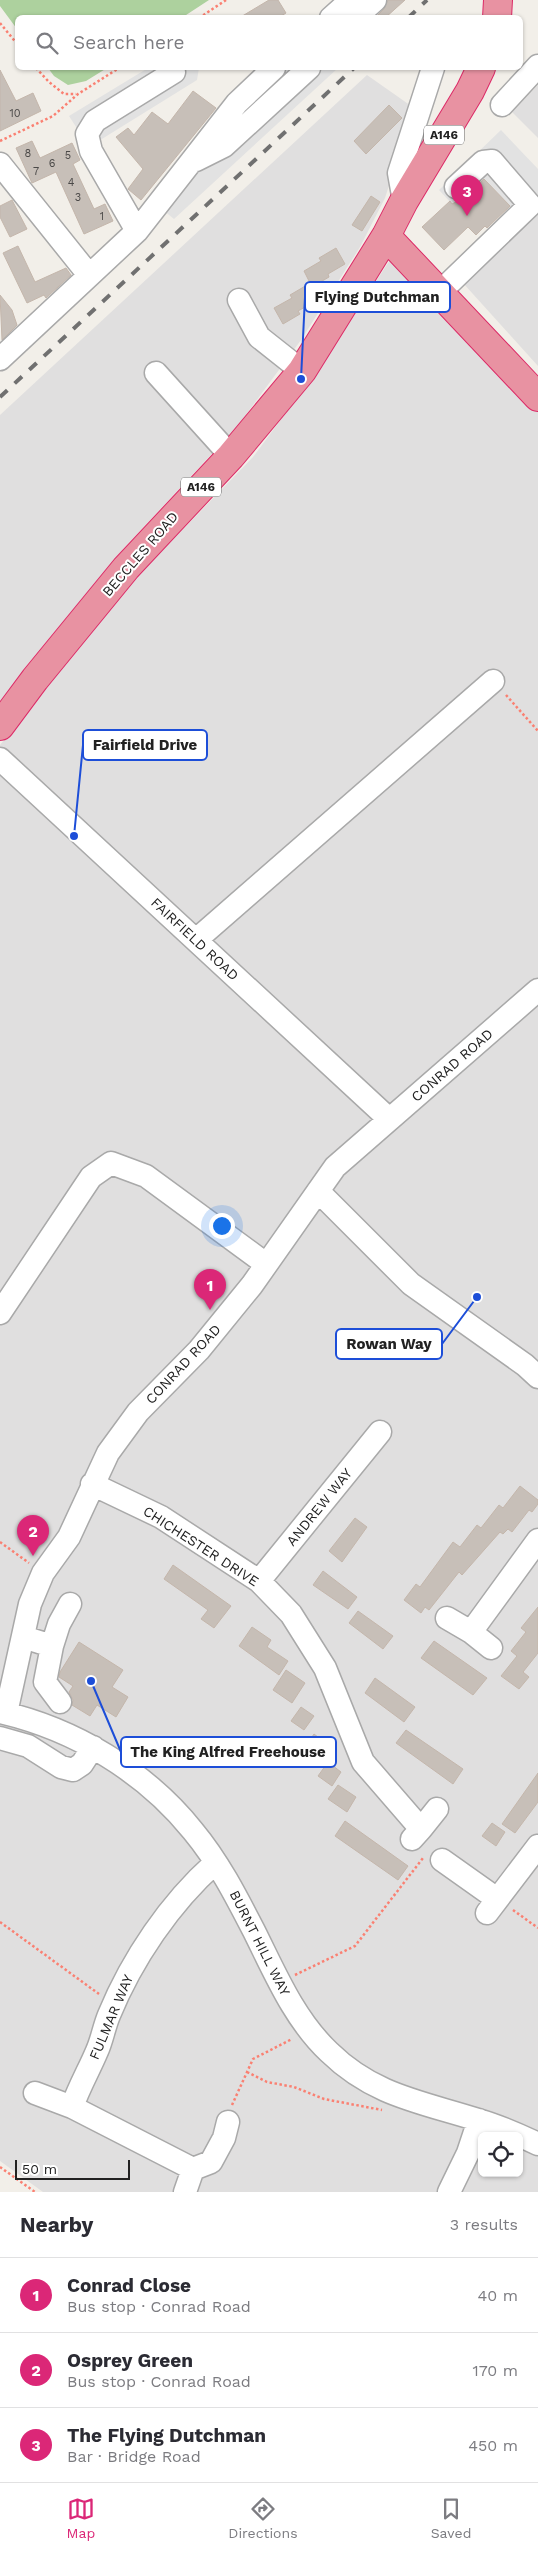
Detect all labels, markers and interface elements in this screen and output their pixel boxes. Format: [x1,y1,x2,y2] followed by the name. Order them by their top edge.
[15,15,523,70] search box
[33,29,61,57] icon: search
[73,31,184,54] text: Search here
[9,107,21,120] house number: 10
[424,126,464,144] road number: A146
[25,147,32,160] house number: 8
[65,149,71,162] house number: 5
[49,157,56,170] house number: 6
[33,165,39,178] house number: 7
[451,175,483,216] pin: 3
[68,176,75,189] house number: 4
[75,191,81,204] house number: 3
[100,210,104,223] house number: 1
[305,282,450,312] callout: Flying Dutchman
[314,288,440,306] text: Flying Dutchman
[181,478,221,497] road number: A146
[99,508,181,600] street label: BECCLES ROAD
[83,730,207,760] callout: Fairfield Drive
[93,736,198,754] text: Fairfield Drive
[148,894,242,984] street label: FAIRFIELD ROAD
[408,1025,496,1105] street label: CONRAD ROAD
[209,1213,235,1239] your location
[194,1269,226,1310] pin: 1
[142,1321,224,1407] street label: CONRAD ROAD
[336,1329,442,1359] callout: Rowan Way
[346,1335,432,1353] text: Rowan Way
[283,1465,355,1549] street label: ANDREW WAY
[140,1503,262,1589] street label: CHICHESTER DRIVE
[17,1515,49,1556] pin: 2
[121,1737,336,1767] callout: The King Alfred Freehouse
[130,1743,326,1761] text: The King Alfred Freehouse
[227,1888,293,1998] street label: BURNT HILL WAY
[86,1972,136,2062] street label: FULMAR WAY
[478,2132,523,2177] map controls
[478,2132,523,2177] button: locate
[15,2157,130,2180] scale bar
[22,2161,57,2177] text: 50 m
[20,2212,93,2237] text: Nearby
[450,2215,518,2234] text: 3 results
[67,2274,191,2297] text: Conrad Close
[33,2286,39,2305] text: 1
[478,2286,518,2305] text: 40 m
[67,2297,251,2316] text: Bus stop · Conrad Road
[67,2349,193,2372] text: Osprey Green
[31,2361,41,2380] text: 2
[472,2361,518,2380] text: 170 m
[67,2372,251,2391] text: Bus stop · Conrad Road
[67,2424,266,2447] text: The Flying Dutchman
[31,2436,41,2455] text: 3
[468,2436,518,2455] text: 450 m
[67,2447,201,2466] text: Bar · Bridge Road
[67,2495,95,2541] tab: Map
[228,2495,298,2541] tab: Directions
[431,2495,471,2541] tab: Saved

